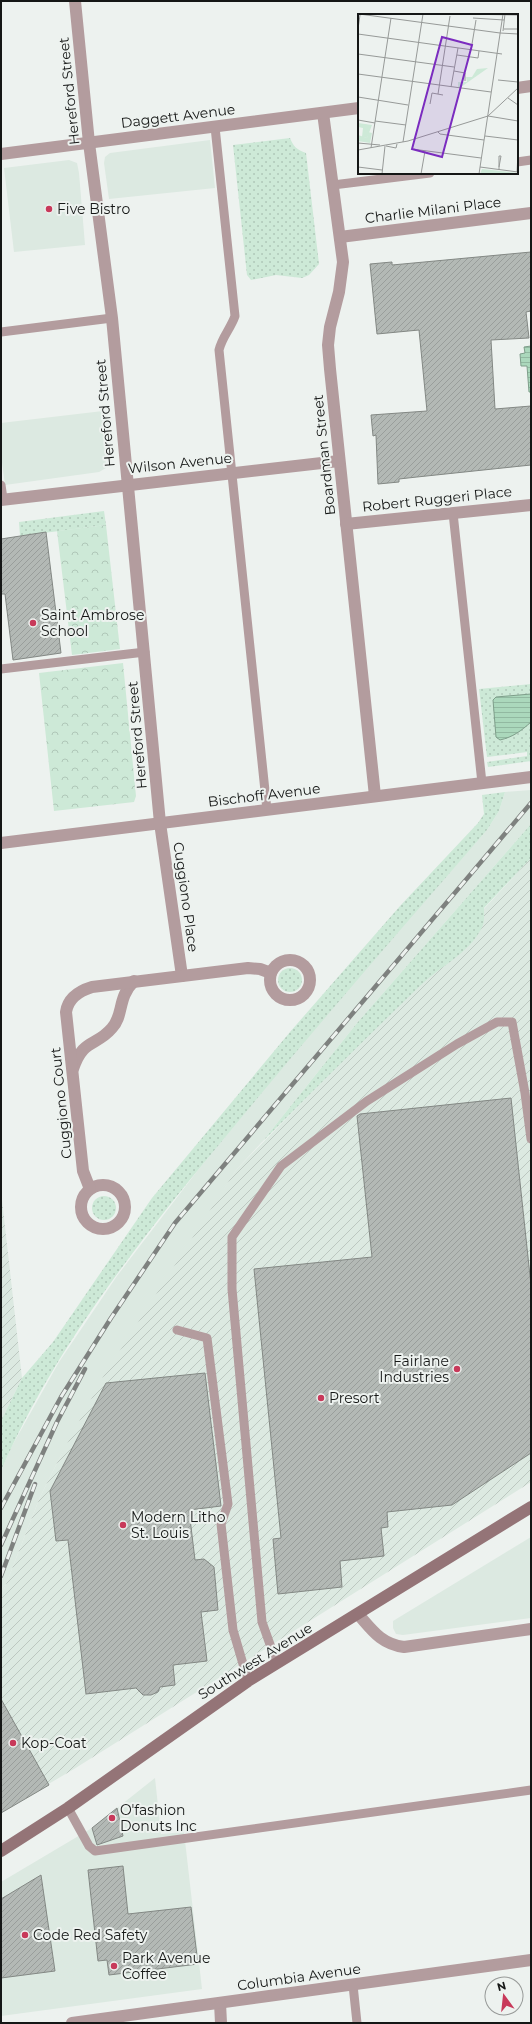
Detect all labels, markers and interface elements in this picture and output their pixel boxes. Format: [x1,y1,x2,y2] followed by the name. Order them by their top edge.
[358,14,518,174] inset map
[54,36,84,146] street label: Hereford Street
[120,100,236,132] street label: Daggett Avenue
[364,193,502,227] street label: Charlie Milani Place
[57,200,130,218] place label: Five Bistro
[44,204,54,214] marker: Five Bistro
[91,358,119,468] street label: Hereford Street
[309,394,339,516] street label: Boardman Street
[127,449,233,477] street label: Wilson Avenue
[361,482,513,516] street label: Robert Ruggeri Place
[41,606,144,640] place label: Saint Ambrose School
[28,618,38,628] marker: Saint Ambrose School
[123,680,151,790] street label: Hereford Street
[207,779,321,811] street label: Bischoff Avenue
[169,841,203,953] street label: Cuggiono Place
[46,1046,76,1160] street label: Cuggiono Court
[379,1352,449,1386] place label: Fairlane Industries
[452,1364,462,1374] marker: Fairlane Industries
[329,1389,380,1407] place label: Presort
[316,1393,326,1403] marker: Presort
[131,1508,226,1542] place label: Modern Litho St. Louis
[118,1520,128,1530] marker: Modern Litho St. Louis
[195,1619,315,1703] street label: Southwest Avenue
[21,1734,87,1752] place label: Kop-Coat
[8,1738,18,1748] marker: Kop-Coat
[120,1801,197,1835] place label: O'fashion Donuts Inc
[107,1813,117,1823] marker: O'fashion Donuts Inc
[33,1926,148,1944] place label: Code Red Safety
[20,1930,30,1940] marker: Code Red Safety
[122,1949,210,1983] place label: Park Avenue Coffee
[236,1959,362,1995] street label: Columbia Avenue
[109,1961,119,1971] marker: Park Avenue Coffee
[484,1976,524,2016] north arrow
[495,1978,508,1994] text: N

